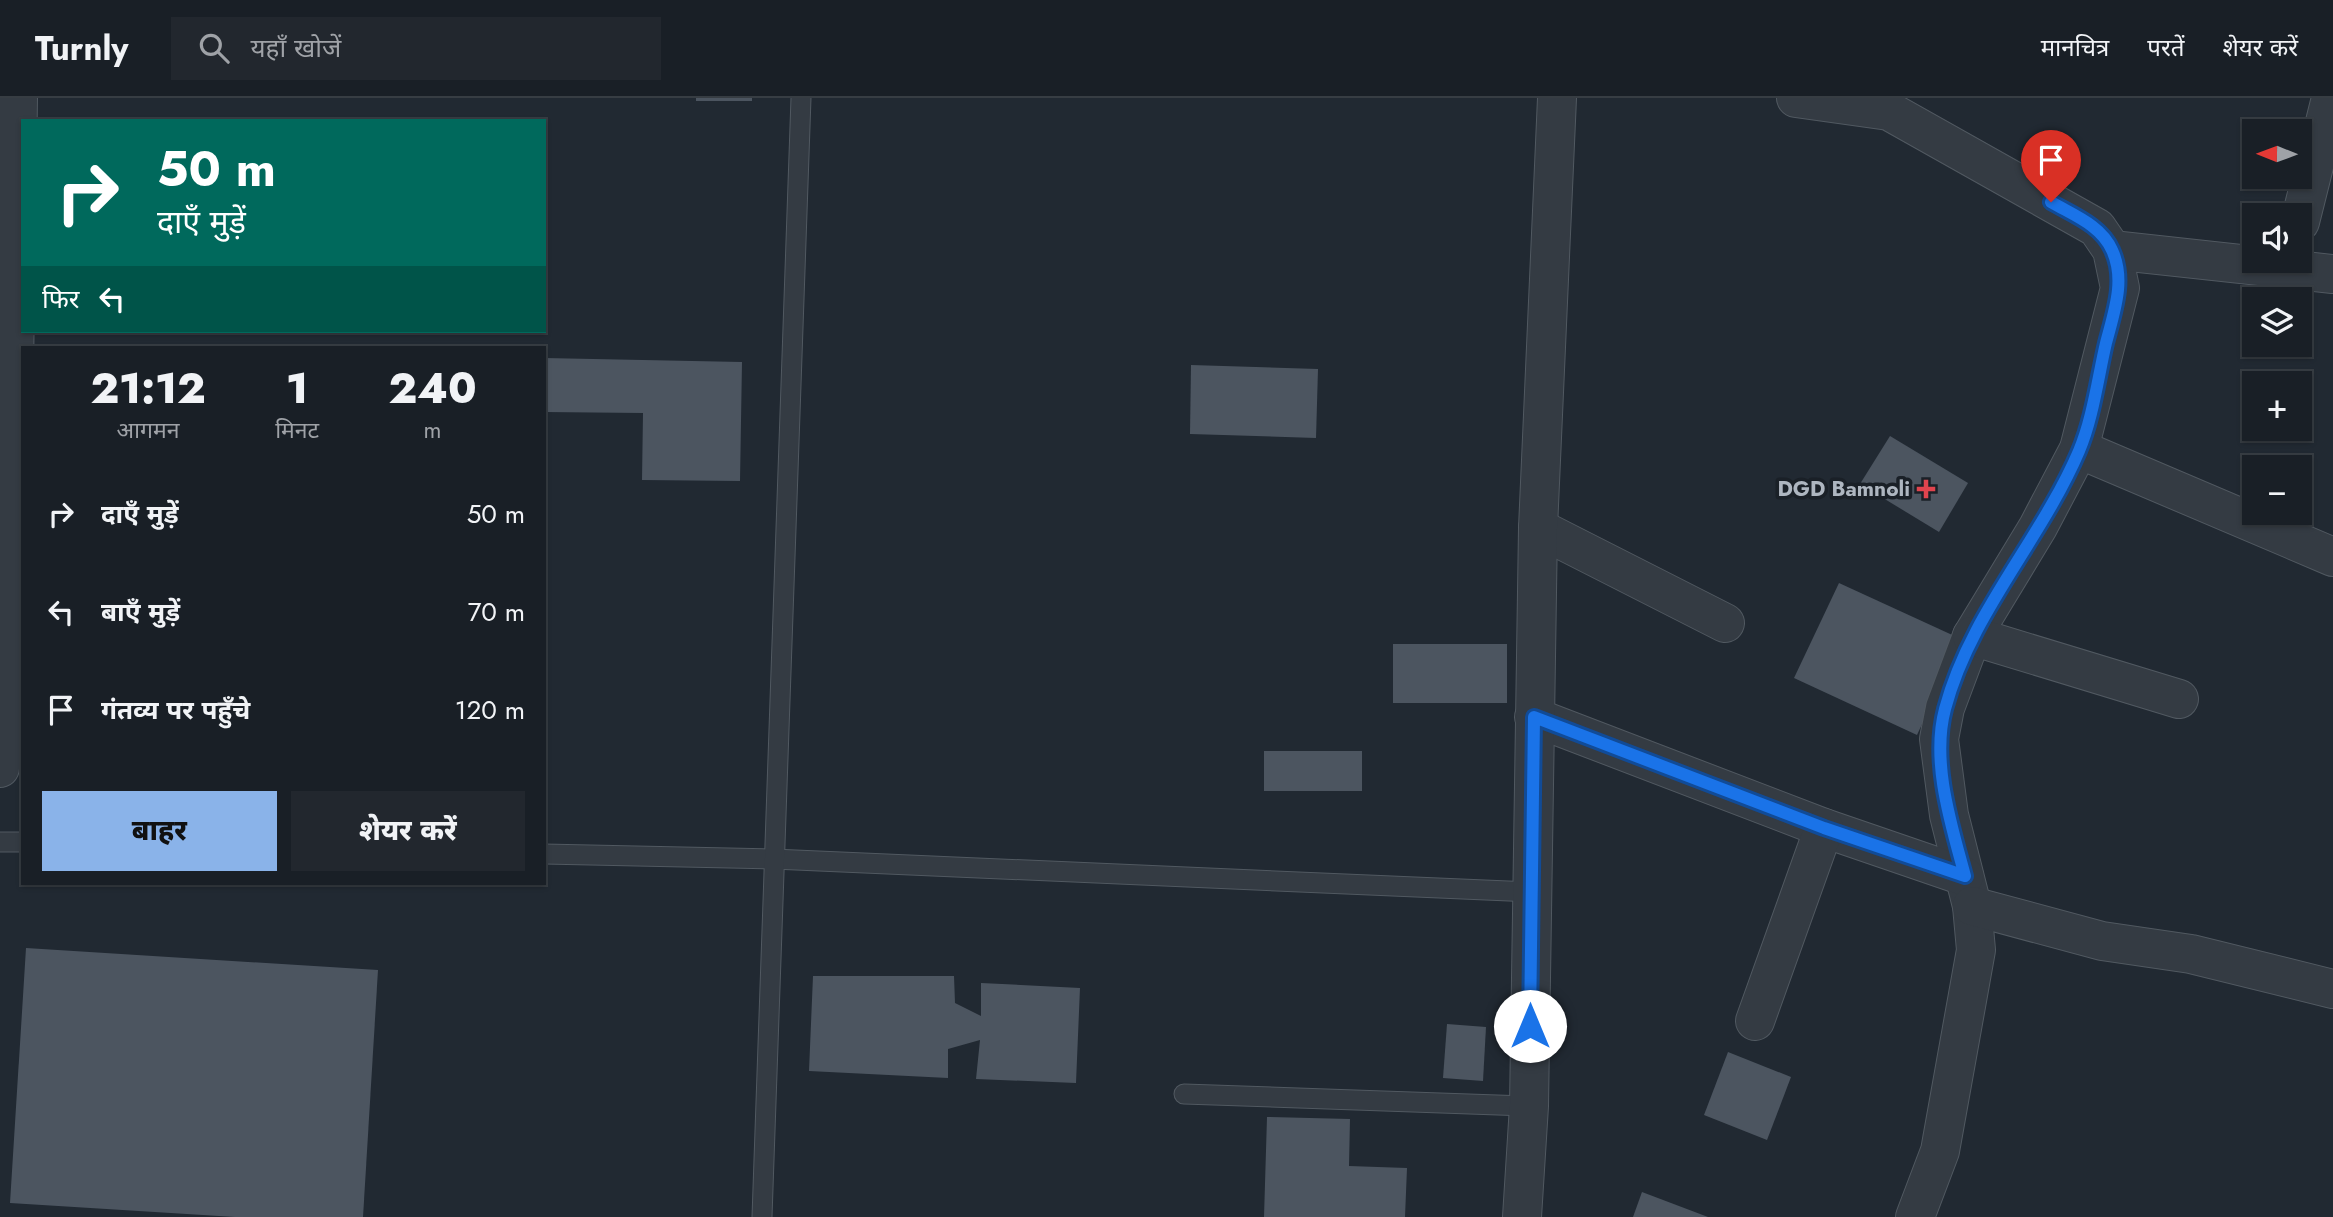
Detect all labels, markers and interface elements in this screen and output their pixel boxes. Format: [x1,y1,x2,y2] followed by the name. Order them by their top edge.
[171,17,661,80] search box
[35,25,129,72] text: Turnly
[195,29,233,67] icon: search
[251,29,341,67] text: यहाँ खोजें
[2041,30,2109,65] text: मानचित्र
[2147,30,2184,65] text: परतें
[2222,30,2298,65] text: शेयर करें
[2242,119,2312,189] north arrow
[2242,119,2312,525] map controls
[2021,130,2081,202] pin
[157,134,276,204] text: 50 m
[2032,141,2070,179] icon: arrive
[42,147,133,238] icon: right
[157,199,246,245] text: दाएँ मुड़ें
[2242,203,2312,273] button: sound
[42,280,79,318] text: फिर
[93,280,131,318] icon: left
[2242,287,2312,357] button: layers
[90,358,206,419] text: 21:12
[286,358,308,419] text: 1
[389,358,477,419] text: 240
[2242,371,2312,441] button: +
[117,413,180,447] text: आगमन
[275,413,319,447] text: मिनट
[424,413,442,447] text: m
[2242,455,2312,525] button: −
[1777,474,1910,504] place label: DGD Bamnoli
[1916,479,1936,499] marker: DGD Bamnoli
[42,495,80,533] icon: right
[101,495,179,533] text: दाएँ मुड़ें
[467,495,525,533] text: 50 m
[42,593,80,631] icon: left
[101,593,180,631] text: बाएँ मुड़ें
[468,593,525,631] text: 70 m
[42,691,80,729] icon: arrive
[101,691,250,729] text: गंतव्य पर पहुँचे
[455,691,525,729] text: 120 m
[42,791,277,871] button: बाहर
[291,791,525,871] button: शेयर करें
[1493,989,1567,1063] position arrow

